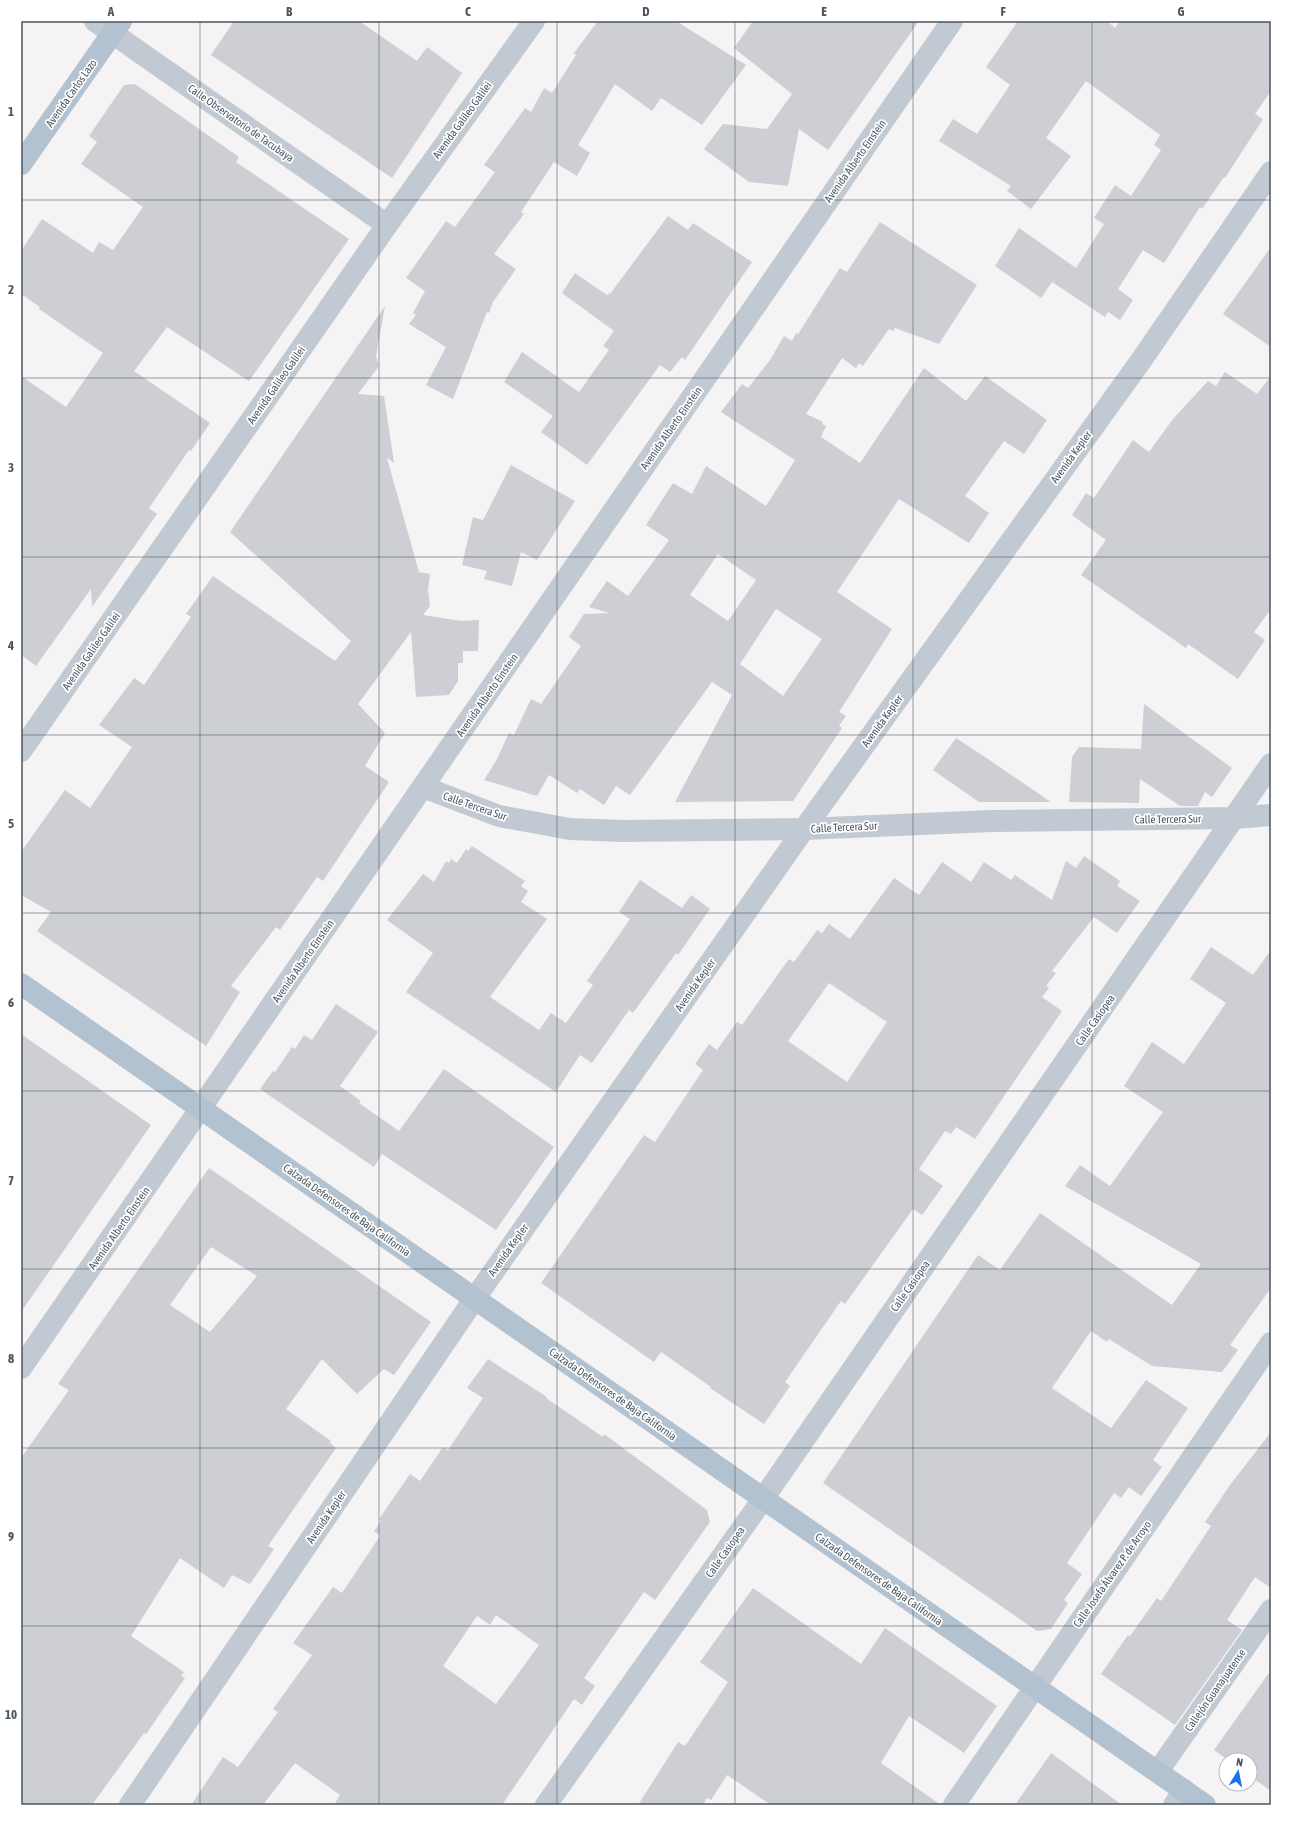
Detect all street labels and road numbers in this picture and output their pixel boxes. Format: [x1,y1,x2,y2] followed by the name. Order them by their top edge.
[43,57,99,129] street label: Avenida Carlos Lazo
[430,79,494,161] street label: Avenida Galileo Galilei
[186,82,296,164] street label: Calle Observatorio de Tacubaya
[822,117,888,205] street label: Avenida Alberto Einstein
[245,344,307,426] street label: Avenida Galileo Galilei
[638,384,704,472] street label: Avenida Alberto Einstein
[1048,428,1094,485] street label: Avenida Kepler
[60,610,122,692] street label: Avenida Galileo Galilei
[454,651,520,739] street label: Avenida Alberto Einstein
[859,692,905,749] street label: Avenida Kepler
[442,789,509,823] street label: Calle Tercera Sur
[1135,812,1202,826] street label: Calle Tercera Sur
[810,819,878,835] street label: Calle Tercera Sur
[270,917,336,1005] street label: Avenida Alberto Einstein
[673,956,718,1013] street label: Avenida Kepler
[1073,992,1117,1048] street label: Calle Casiopea
[281,1161,413,1259] street label: Calzada Defensores de Baja California
[86,1184,152,1272] street label: Avenida Alberto Einstein
[486,1221,531,1278] street label: Avenida Kepler
[888,1258,932,1314] street label: Calle Casiopea
[547,1345,679,1443] street label: Calzada Defensores de Baja California
[304,1488,348,1546] street label: Avenida Kepler
[1071,1519,1153,1629] street label: Calle Josefa Álvarez P. de Arroyo
[703,1524,747,1580] street label: Calle Casiopea
[813,1530,945,1628] street label: Calzada Defensores de Baja California
[1182,1647,1248,1733] street label: Callejón Guanajuatense

